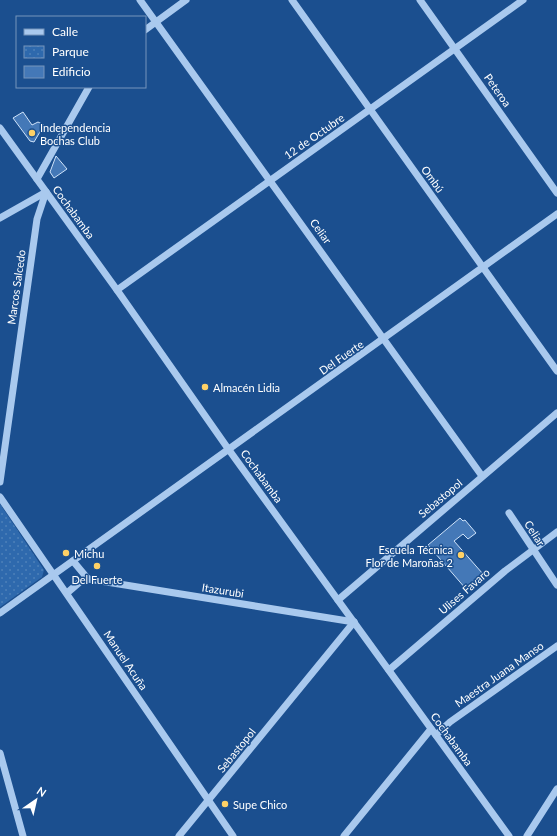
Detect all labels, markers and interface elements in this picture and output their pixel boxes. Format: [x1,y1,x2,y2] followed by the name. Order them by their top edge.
[16,16,146,88] legend
[52,24,78,39] text: Calle
[52,44,89,59] text: Parque
[52,64,91,79] text: Edificio
[482,71,514,109] street label: Peteroa
[282,110,347,161] street label: 12 de Octubre
[40,121,111,147] place label: Independencia Bochas Club
[27,128,37,138] marker: Independencia Bochas Club
[419,163,447,195] street label: Ombú
[50,183,98,241] street label: Cochabamba
[308,216,334,246] street label: Celiar
[4,249,28,325] street label: Marcos Salcedo
[316,337,366,377] street label: Del Fuerte
[213,381,280,394] place label: Almacén Lidia
[200,382,210,392] marker: Almacén Lidia
[238,447,286,505] street label: Cochabamba
[415,476,465,520] street label: Sebastopol
[522,518,548,548] street label: Celiar
[366,543,453,569] place label: Escuela Técnica Flor de Maroñas 2
[74,547,104,560] place label: Michu
[61,548,71,558] marker: Michu
[456,550,466,560] marker: Escuela Técnica Flor de Maroñas 2
[92,561,102,571] marker: Del Fuerte
[436,565,492,617] street label: Ulises Favaro
[72,573,123,586] place label: Del Fuerte
[201,580,245,600] street label: Itazurubi
[101,628,151,692] street label: Manuel Acuña
[452,639,546,709] street label: Maestra Juana Manso
[428,710,476,768] street label: Cochabamba
[214,725,258,775] street label: Sebastopol
[16,780,56,820] north arrow
[35,784,49,799] text: N
[233,798,287,811] place label: Supe Chico
[220,799,230,809] marker: Supe Chico

